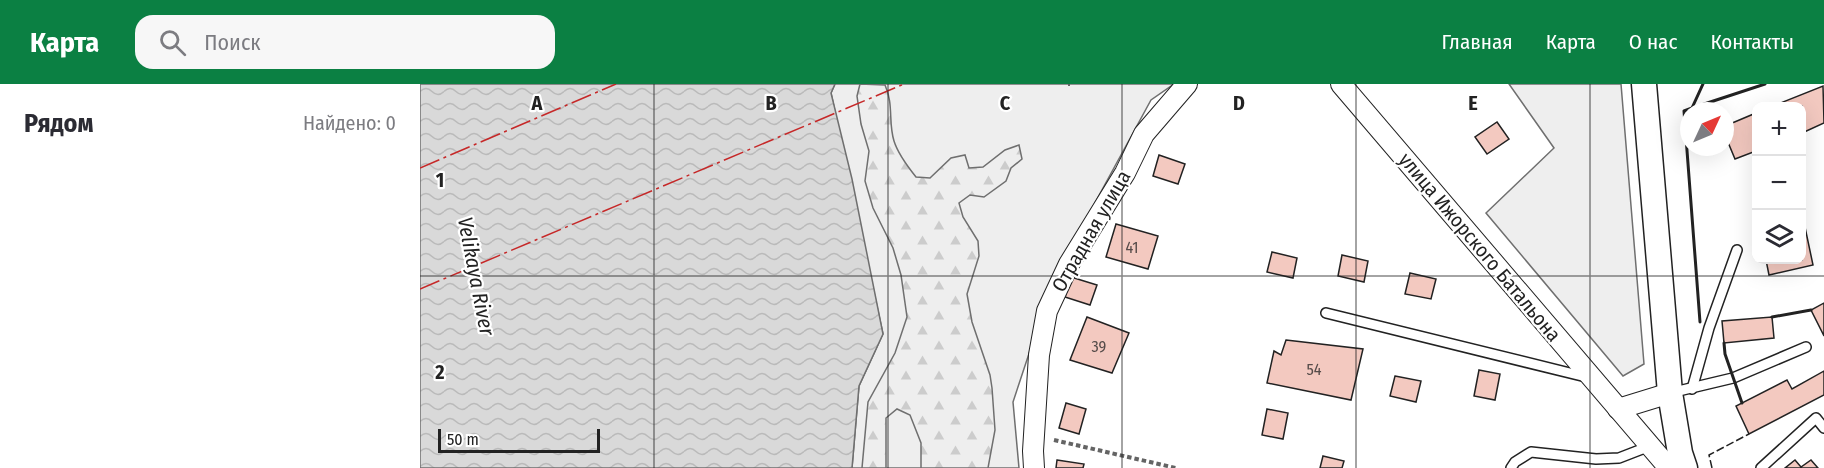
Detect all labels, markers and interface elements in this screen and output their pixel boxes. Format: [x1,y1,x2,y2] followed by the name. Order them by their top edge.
[135,15,555,69] search box
[30,26,99,59] text: Карта
[156,26,189,59] icon: search
[204,29,261,56] text: Поиск
[1442,29,1513,55] text: Главная
[1546,29,1596,55] text: Карта
[1629,29,1677,55] text: О нас
[1710,29,1794,55] text: Контакты
[531,91,544,115] text: A
[765,91,777,115] text: B
[1000,91,1011,115] text: C
[1233,91,1245,115] text: D
[1468,91,1478,115] text: E
[1680,102,1734,156] north arrow
[1752,102,1806,264] map controls
[1752,102,1806,156] button: +
[24,108,93,139] text: Рядом
[303,111,396,135] text: Найдено: 0
[1394,148,1566,346] street label: улица Ижорского Батальона
[1752,156,1806,210] button: −
[1047,166,1135,296] street label: Отрадная улица
[436,168,444,192] text: 1
[1752,210,1806,264] button: layers
[452,215,500,338] water label: Velikaya River
[1125,238,1139,257] house number: 41
[1092,337,1107,356] house number: 39
[434,360,445,384] text: 2
[1306,360,1322,379] house number: 54
[438,426,600,454] scale bar
[447,430,479,449] text: 50 m

